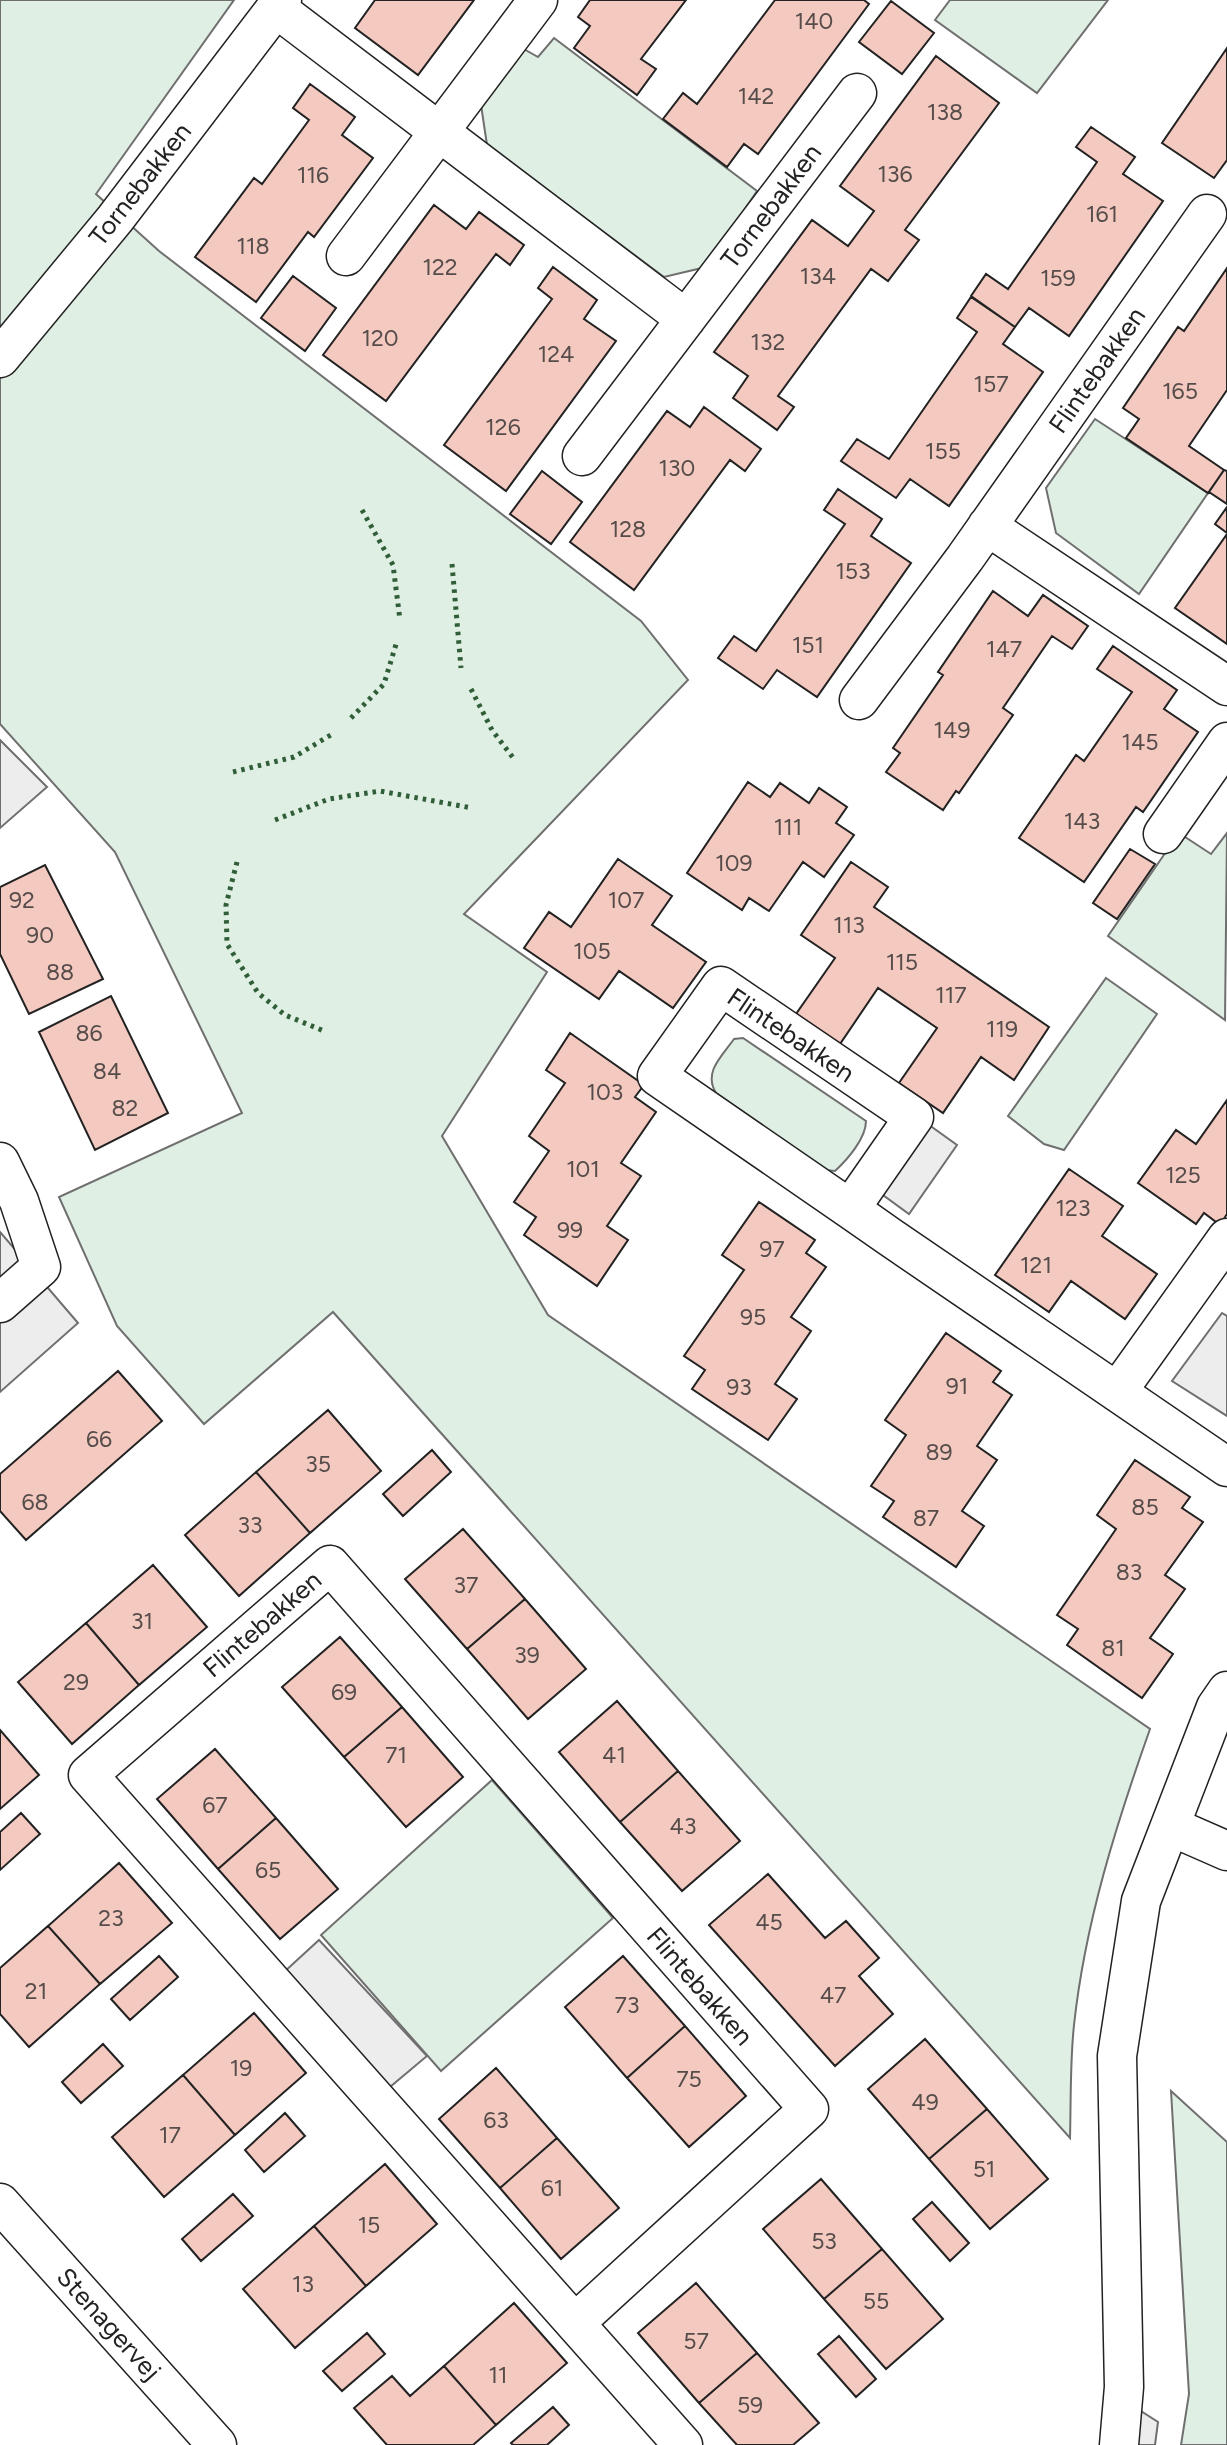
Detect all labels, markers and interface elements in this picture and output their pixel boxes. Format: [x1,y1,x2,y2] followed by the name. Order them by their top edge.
[795,7,833,35] house number: 140
[738,82,774,110] house number: 142
[927,98,963,126] house number: 138
[82,116,198,252] street label: Tornebakken
[714,137,828,275] street label: Tornebakken
[877,160,913,188] house number: 136
[297,161,329,189] house number: 116
[1086,200,1118,228] house number: 161
[236,232,270,260] house number: 118
[422,253,458,281] house number: 122
[800,262,836,290] house number: 134
[1040,264,1076,292] house number: 159
[1042,301,1152,439] street label: Flintebakken
[361,324,399,352] house number: 120
[751,328,785,356] house number: 132
[538,340,574,368] house number: 124
[973,370,1009,398] house number: 157
[1162,377,1198,405] house number: 165
[485,413,521,441] house number: 126
[925,437,961,465] house number: 155
[659,454,695,482] house number: 130
[610,515,646,543] house number: 128
[835,557,871,585] house number: 153
[792,631,824,659] house number: 151
[986,635,1022,663] house number: 147
[934,716,970,744] house number: 149
[1121,728,1159,756] house number: 145
[1064,807,1100,835] house number: 143
[774,813,802,841] house number: 111
[715,849,753,877] house number: 109
[9,886,35,914] house number: 92
[608,886,644,914] house number: 107
[833,911,865,939] house number: 113
[26,921,54,949] house number: 90
[573,937,611,965] house number: 105
[886,948,918,976] house number: 115
[46,958,74,986] house number: 88
[721,981,861,1089] street label: Flintebakken
[935,981,967,1009] house number: 117
[986,1015,1018,1043] house number: 119
[75,1019,103,1047] house number: 86
[93,1057,121,1085] house number: 84
[587,1078,623,1106] house number: 103
[112,1094,138,1122] house number: 82
[566,1155,600,1183] house number: 101
[1165,1161,1201,1189] house number: 125
[1056,1194,1090,1222] house number: 123
[557,1216,583,1244] house number: 99
[759,1235,785,1263] house number: 97
[1020,1251,1052,1279] house number: 121
[740,1303,766,1331] house number: 95
[946,1372,968,1400] house number: 91
[726,1373,752,1401] house number: 93
[86,1425,112,1453] house number: 66
[925,1438,953,1466] house number: 89
[305,1450,331,1478] house number: 35
[21,1488,49,1516] house number: 68
[1131,1493,1159,1521] house number: 85
[913,1504,939,1532] house number: 87
[237,1511,263,1539] house number: 33
[1116,1558,1142,1586] house number: 83
[196,1564,328,1684] street label: Flintebakken
[454,1571,478,1599] house number: 37
[131,1607,153,1635] house number: 31
[1101,1634,1125,1662] house number: 81
[514,1641,540,1669] house number: 39
[63,1668,89,1696] house number: 29
[331,1678,357,1706] house number: 69
[385,1741,407,1769] house number: 71
[602,1741,626,1769] house number: 41
[202,1791,228,1819] house number: 67
[670,1812,696,1840] house number: 43
[255,1856,281,1884] house number: 65
[98,1904,124,1932] house number: 23
[755,1908,783,1936] house number: 45
[640,1920,760,2052] street label: Flintebakken
[25,1977,47,2005] house number: 21
[820,1981,846,2009] house number: 47
[615,1991,639,2019] house number: 73
[230,2054,252,2082] house number: 19
[676,2065,702,2093] house number: 75
[911,2088,939,2116] house number: 49
[483,2106,509,2134] house number: 63
[159,2121,181,2149] house number: 17
[973,2155,995,2183] house number: 51
[541,2174,563,2202] house number: 61
[358,2211,380,2239] house number: 15
[811,2227,837,2255] house number: 53
[50,2261,168,2387] street label: Stenagervej
[292,2270,314,2298] house number: 13
[863,2287,889,2315] house number: 55
[683,2327,709,2355] house number: 57
[489,2361,508,2389] house number: 11
[737,2391,763,2419] house number: 59

